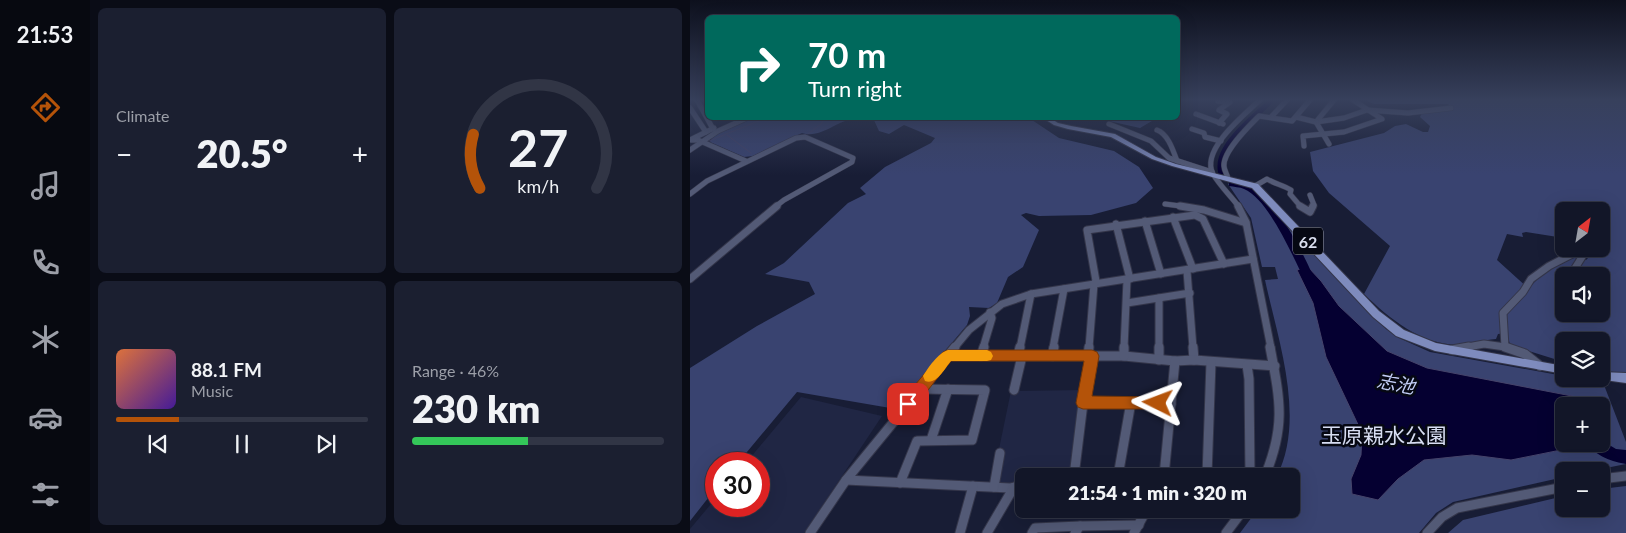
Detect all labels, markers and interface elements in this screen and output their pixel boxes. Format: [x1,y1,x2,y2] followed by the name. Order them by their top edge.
[17,21,73,48] text: 21:53
[808,33,886,75] text: 70 m
[725,35,790,100] icon: right
[808,75,902,102] text: Turn right
[28,90,63,125] icon: directions
[116,106,169,125] text: Climate
[508,116,568,178] text: 27
[196,130,288,176] text: 20.5°
[116,137,132,171] text: −
[352,137,368,171] text: +
[28,168,63,203] icon: music
[517,175,559,197] text: km/h
[1555,202,1610,258] north arrow
[1555,202,1610,517] map controls
[1293,228,1323,255] road number: 62
[28,245,63,280] icon: phone
[1555,267,1610,322] button: sound
[28,322,63,357] icon: climate
[1555,332,1610,387] button: layers
[191,358,262,381] text: 88.1 FM
[412,361,499,380] text: Range · 46%
[1375,368,1419,398] water label: 志池
[1131,376,1183,428] position arrow
[191,381,233,400] text: Music
[887,383,929,425] pin
[412,385,540,431] text: 230 km
[894,390,922,418] icon: arrive
[1555,397,1610,452] button: +
[28,400,63,435] icon: car
[1321,422,1447,447] park label: 玉原親水公園
[144,430,172,458] icon: previous
[228,430,256,458] icon: pause
[312,430,340,458] icon: next
[705,452,770,517] speed limit sign: 30
[1555,462,1610,517] button: −
[28,477,63,512] icon: filters
[1068,481,1247,504] text: 21:54 · 1 min · 320 m

